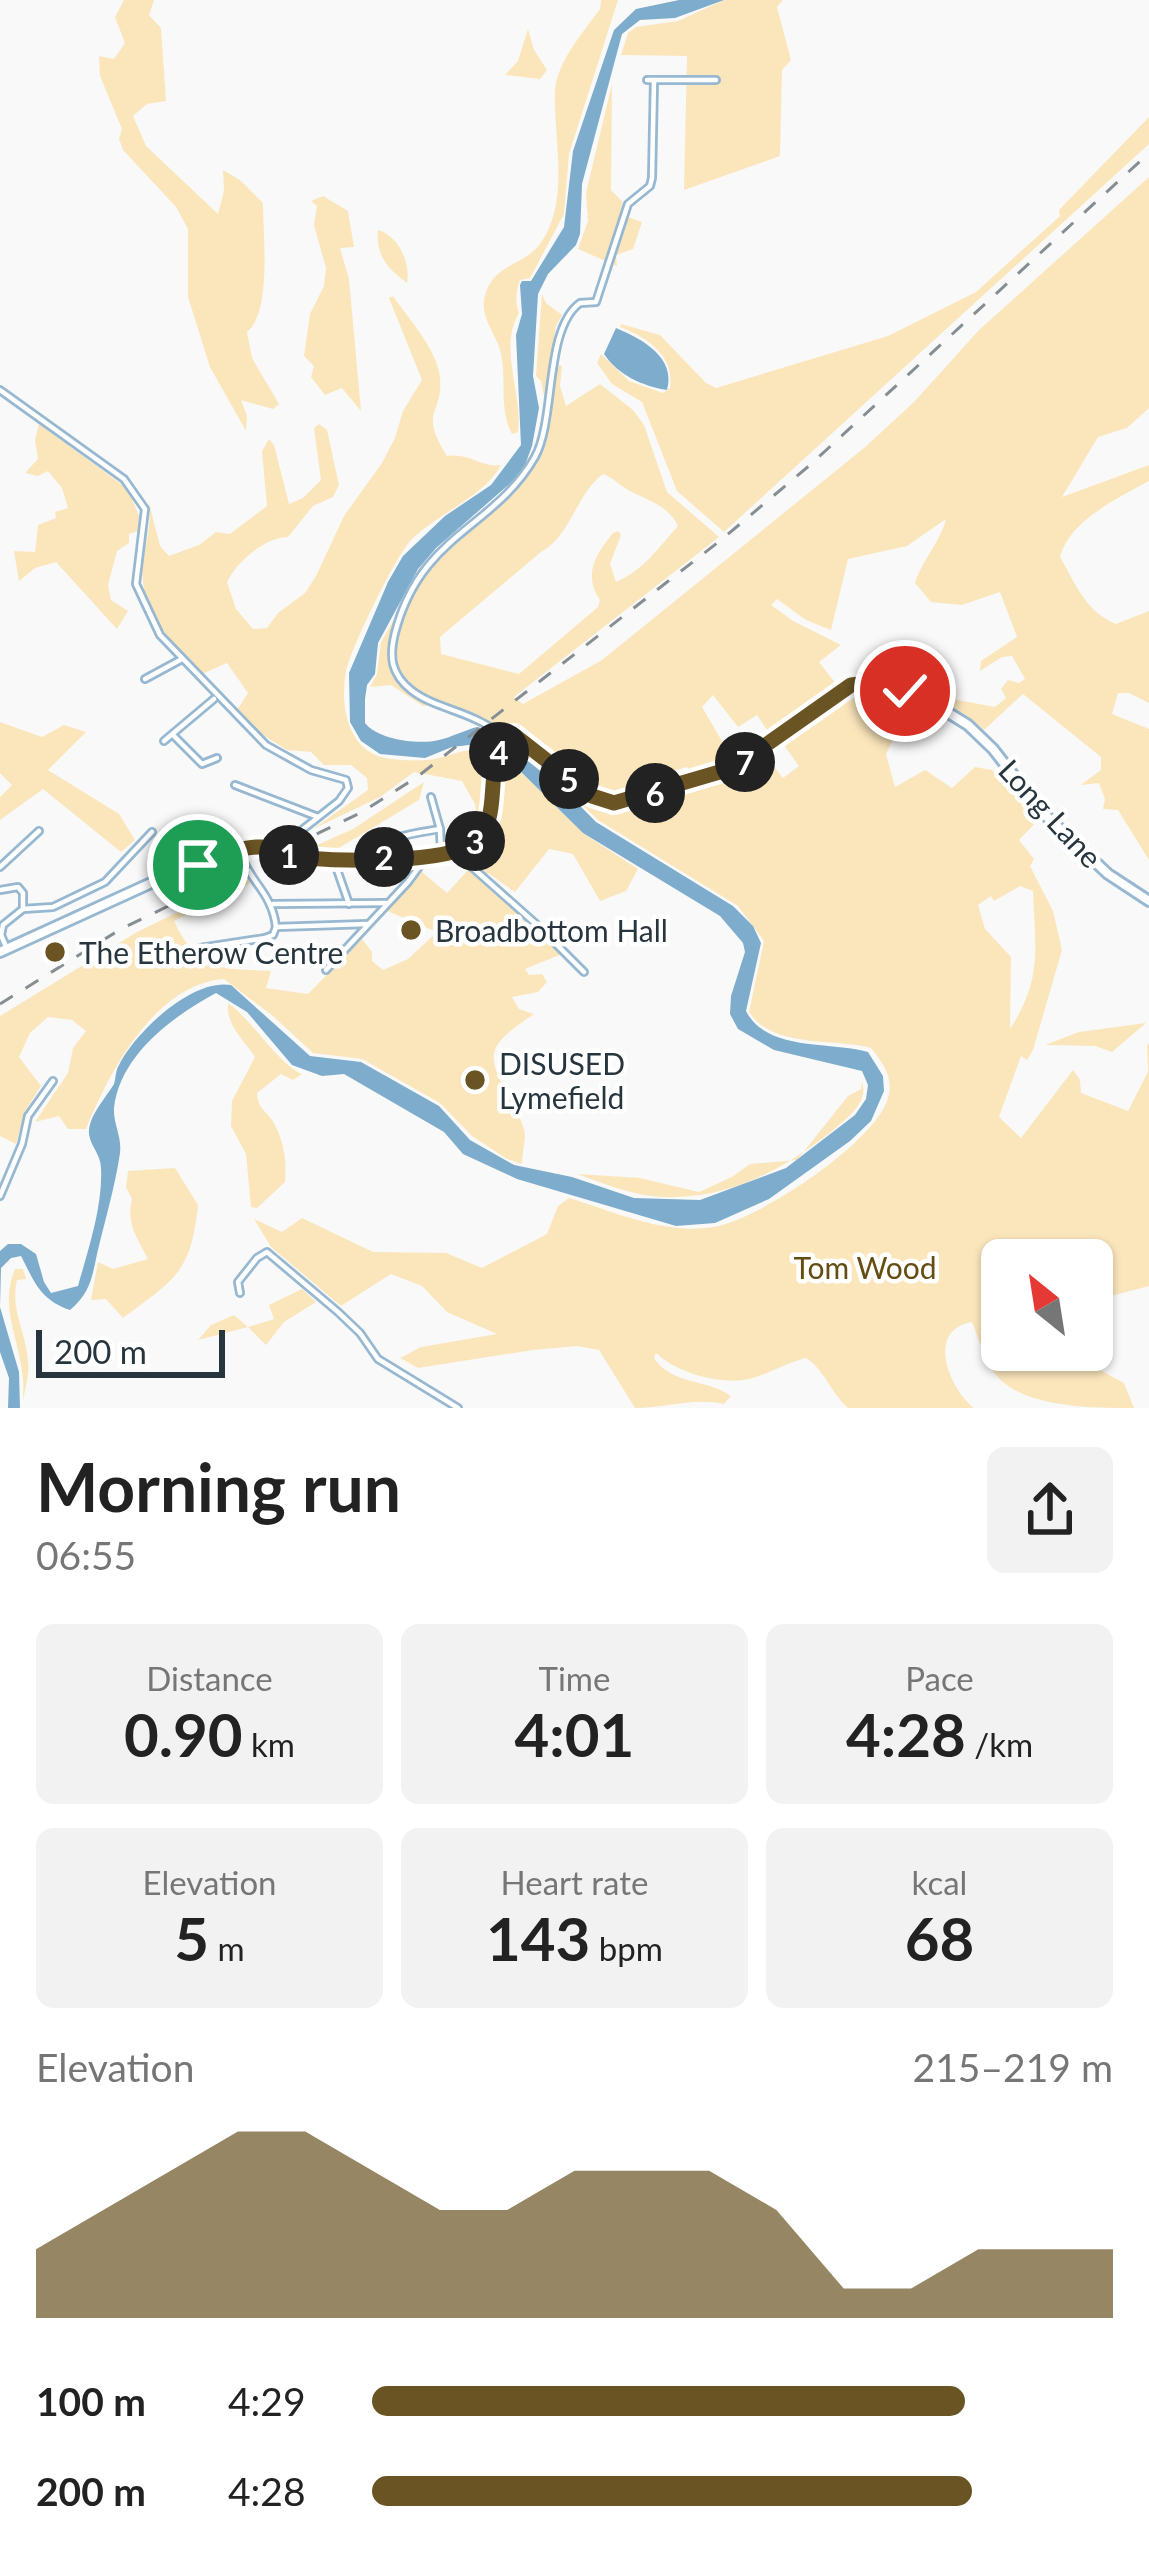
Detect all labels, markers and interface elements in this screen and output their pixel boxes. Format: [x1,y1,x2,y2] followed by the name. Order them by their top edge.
[854,640,956,742] pin
[872,658,938,724] icon: check
[469,722,529,782] pin: 4
[489,732,509,772] text: 4
[715,732,775,792] pin: 7
[735,742,755,782] text: 7
[539,749,599,809] pin: 5
[992,752,1110,874] street label: Long Lane
[559,759,579,799] text: 5
[625,763,685,823] pin: 6
[645,773,665,813] text: 6
[445,811,505,871] pin: 3
[147,814,249,916] pin
[465,821,485,861] text: 3
[259,825,319,885] pin: 1
[354,827,414,887] pin: 2
[165,832,231,898] icon: arrive
[279,835,299,875] text: 1
[374,837,394,877] text: 2
[435,912,668,948] place label: Broadbottom Hall
[398,917,424,943] marker: Broadbottom Hall
[79,934,343,970] place label: The Etherow Centre
[42,939,68,965] marker: The Etherow Centre
[499,1045,625,1115] place label: DISUSED Lymefield
[462,1067,488,1093] marker: DISUSED Lymefield
[981,1239,1113,1371] north arrow
[981,1239,1113,1371] map controls
[793,1249,937,1285] park label: Tom Wood
[36,1324,225,1377] scale bar
[54,1331,147,1371] text: 200 m
[36,1447,401,1526] text: Morning run
[987,1447,1113,1573] button: share
[36,1532,136,1578] text: 06:55
[146,1658,273,1698] text: Distance
[539,1658,610,1698] text: Time
[905,1658,974,1698] text: Pace
[124,1698,243,1770] text: 0.90
[515,1698,634,1770] text: 4:01
[846,1698,966,1770] text: 4:28
[243,1724,295,1764] text: km
[966,1724,1033,1764] text: /km
[142,1862,277,1902] text: Elevation
[501,1862,648,1902] text: Heart rate
[912,1862,967,1902] text: kcal
[174,1902,209,1974] text: 5
[486,1902,590,1974] text: 143
[905,1902,974,1974] text: 68
[209,1928,245,1968] text: m
[590,1928,663,1968] text: bpm
[36,2044,194,2090] text: Elevation
[913,2044,1113,2090] text: 215–219 m
[36,2378,146,2424] text: 100 m
[228,2378,306,2424] text: 4:29
[36,2468,146,2514] text: 200 m
[228,2468,306,2514] text: 4:28

